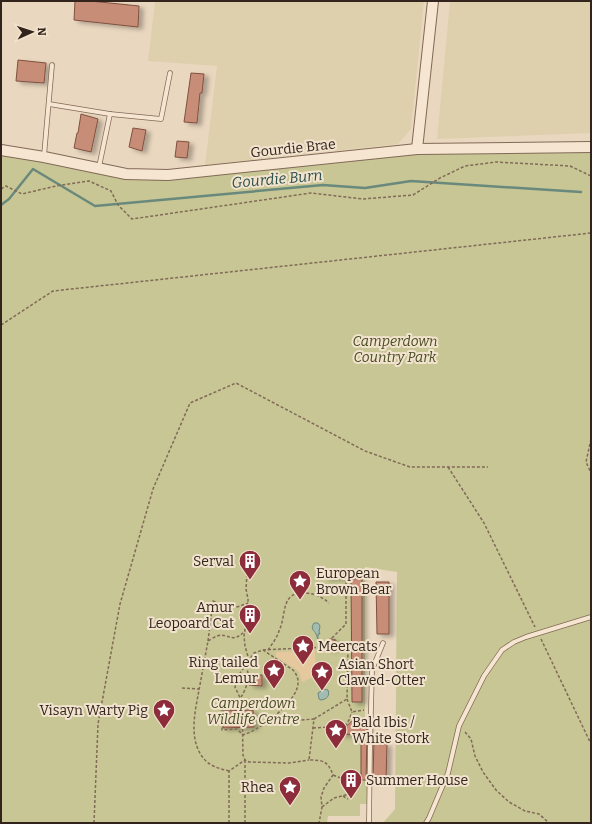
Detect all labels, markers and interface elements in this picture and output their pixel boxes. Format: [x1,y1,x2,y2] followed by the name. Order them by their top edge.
[12,12,52,52] north arrow
[35,27,48,37] text: N
[250,136,337,161] street label: Gourdie Brae
[231,166,323,192] water label: Gourdie Burn
[353,333,437,366] park label: Camperdown Country Park
[237,548,263,581] building icon: Serval
[193,553,234,570] place label: Serval
[316,565,392,598] place label: European Brown Bear
[287,568,313,601] place icon: European Brown Bear
[148,599,234,632] place label: Amur Leopoard Cat
[237,602,263,635] building icon: Amur Leopoard Cat
[290,633,316,666] place icon: Meercats
[318,638,378,655] place label: Meercats
[189,654,258,687] place label: Ring tailed Lemur
[338,656,425,689] place label: Asian Short Clawed-Otter
[261,657,287,690] place icon: Ring tailed Lemur
[309,659,335,692] place icon: Asian Short Clawed-Otter
[207,695,299,728] park label: Camperdown Wildlife Centre
[151,697,177,730] place icon: Visayn Warty Pig
[40,702,148,719] place label: Visayn Warty Pig
[352,714,429,747] place label: Bald Ibis / White Stork
[323,717,349,750] place icon: Bald Ibis / White Stork
[338,767,364,800] building icon: Summer House
[366,772,468,789] place label: Summer House
[277,774,303,807] place icon: Rhea
[241,779,274,796] place label: Rhea

